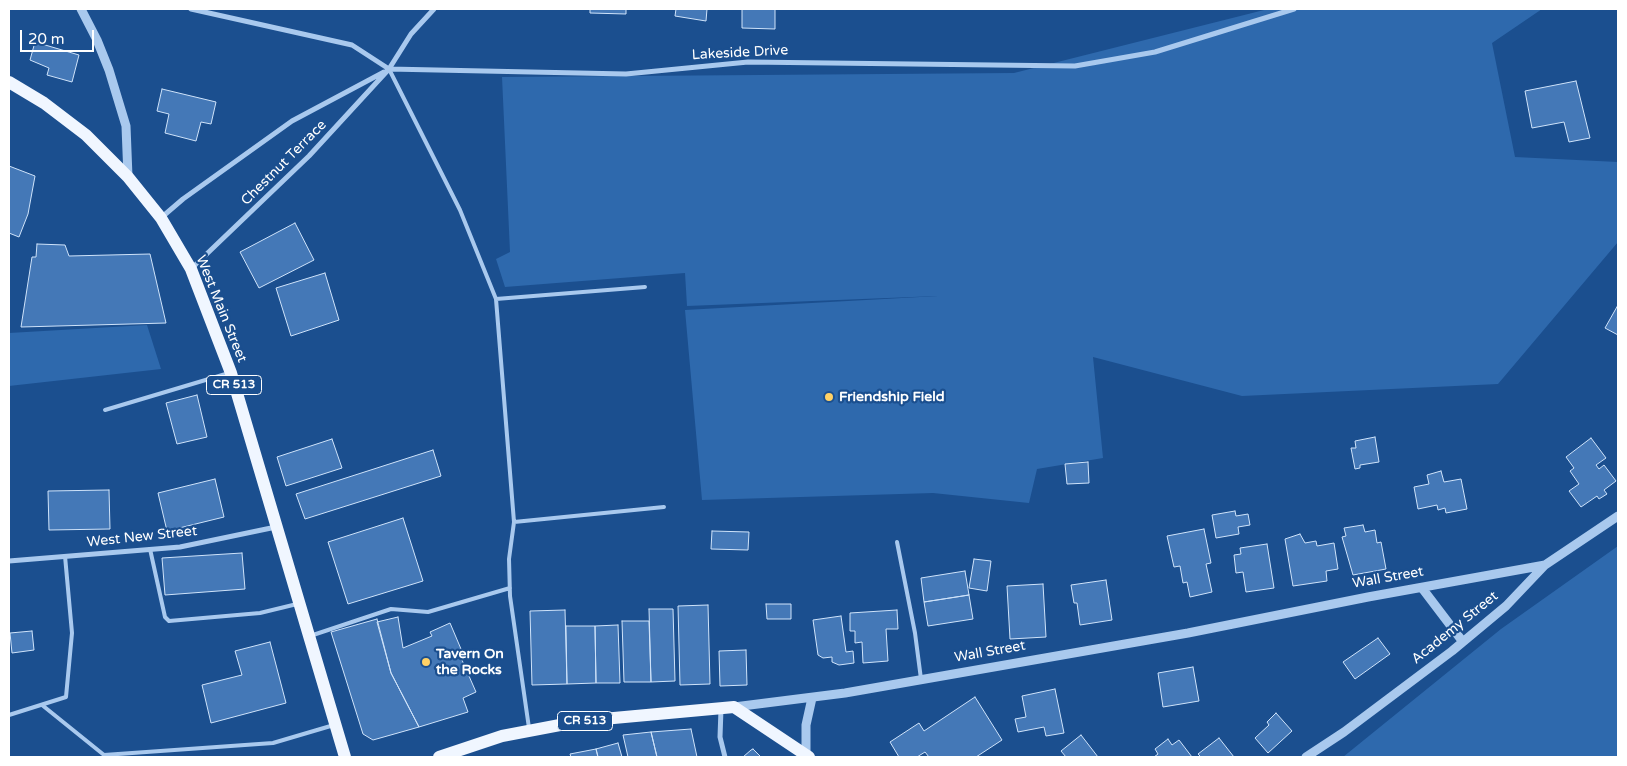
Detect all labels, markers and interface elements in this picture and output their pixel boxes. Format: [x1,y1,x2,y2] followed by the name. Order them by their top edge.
[22,20,96,52] scale bar
[28,30,65,48] text: 20 m
[691,42,789,64] street label: Lakeside Drive
[238,117,330,209] street label: Chestnut Terrace
[192,253,250,365] street label: West Main Street
[206,376,262,394] road number: CR 513
[839,389,945,405] place label: Friendship Field
[823,391,835,403] marker: Friendship Field
[86,523,198,551] street label: West New Street
[1351,563,1425,593] street label: Wall Street
[1408,588,1502,668] street label: Academy Street
[953,637,1027,667] street label: Wall Street
[436,646,504,679] place label: Tavern On the Rocks
[420,656,432,668] marker: Tavern On the Rocks
[558,711,612,730] road number: CR 513

